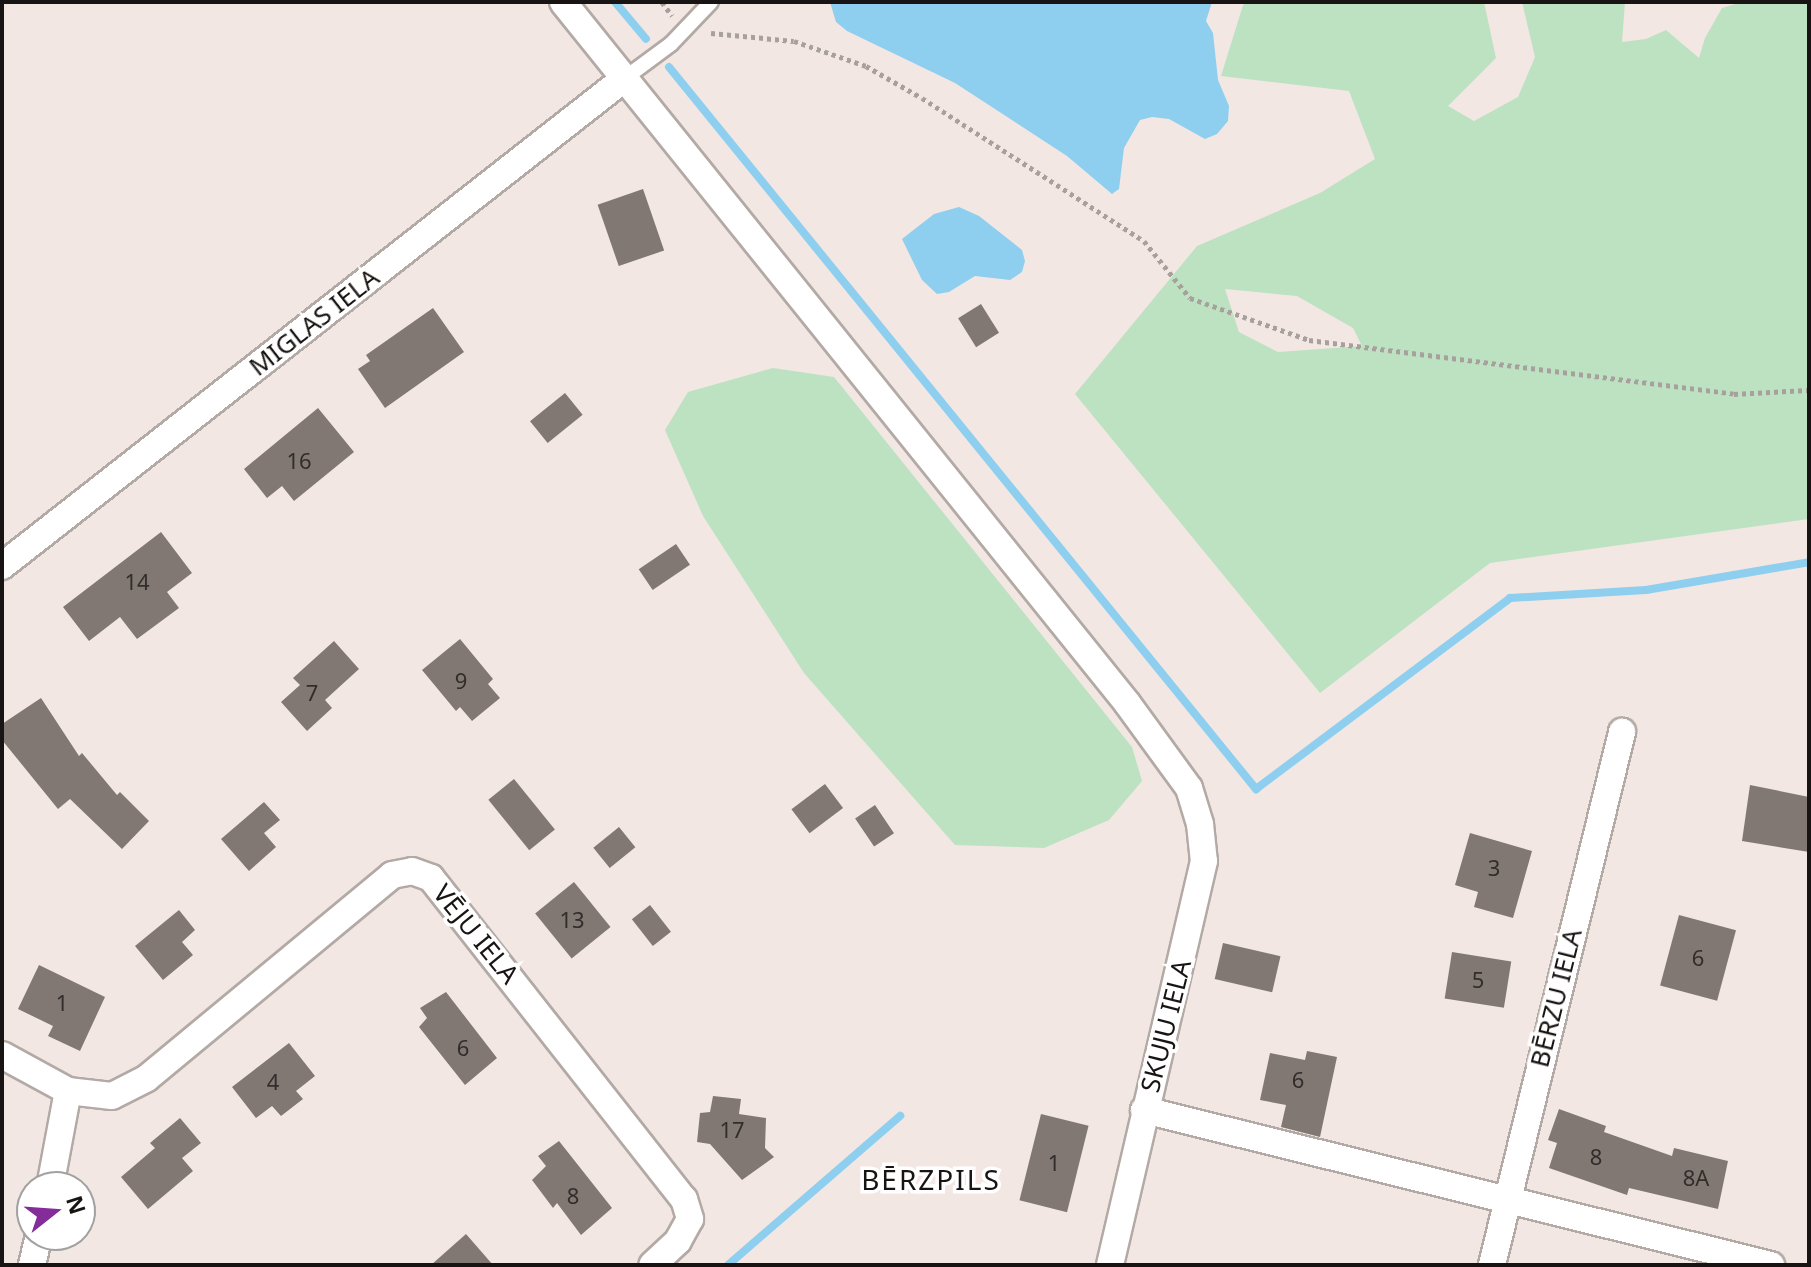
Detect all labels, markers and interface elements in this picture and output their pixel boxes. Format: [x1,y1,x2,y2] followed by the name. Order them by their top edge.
[243,262,385,382] street label: MIGLAS IELA
[286,448,312,474] house number: 16
[124,569,150,595] house number: 14
[455,668,467,694] house number: 9
[306,680,318,706] house number: 7
[1488,855,1500,881] house number: 3
[427,878,525,990] street label: VĒJU IELA
[559,907,585,933] house number: 13
[1524,925,1588,1071] street label: BĒRZU IELA
[1692,945,1704,971] house number: 6
[1134,956,1198,1096] street label: SKUJU IELA
[1472,967,1484,993] house number: 5
[56,990,68,1016] house number: 1
[457,1035,469,1061] house number: 6
[1292,1067,1304,1093] house number: 6
[267,1069,279,1095] house number: 4
[719,1117,745,1143] house number: 17
[1590,1144,1602,1170] house number: 8
[1048,1150,1060,1176] house number: 1
[861,1162,1001,1196] district label: BĒRZPILS
[1683,1165,1709,1191] house number: 8A
[16,1171,96,1251] north arrow
[567,1183,579,1209] house number: 8
[60,1192,94,1218] text: N

